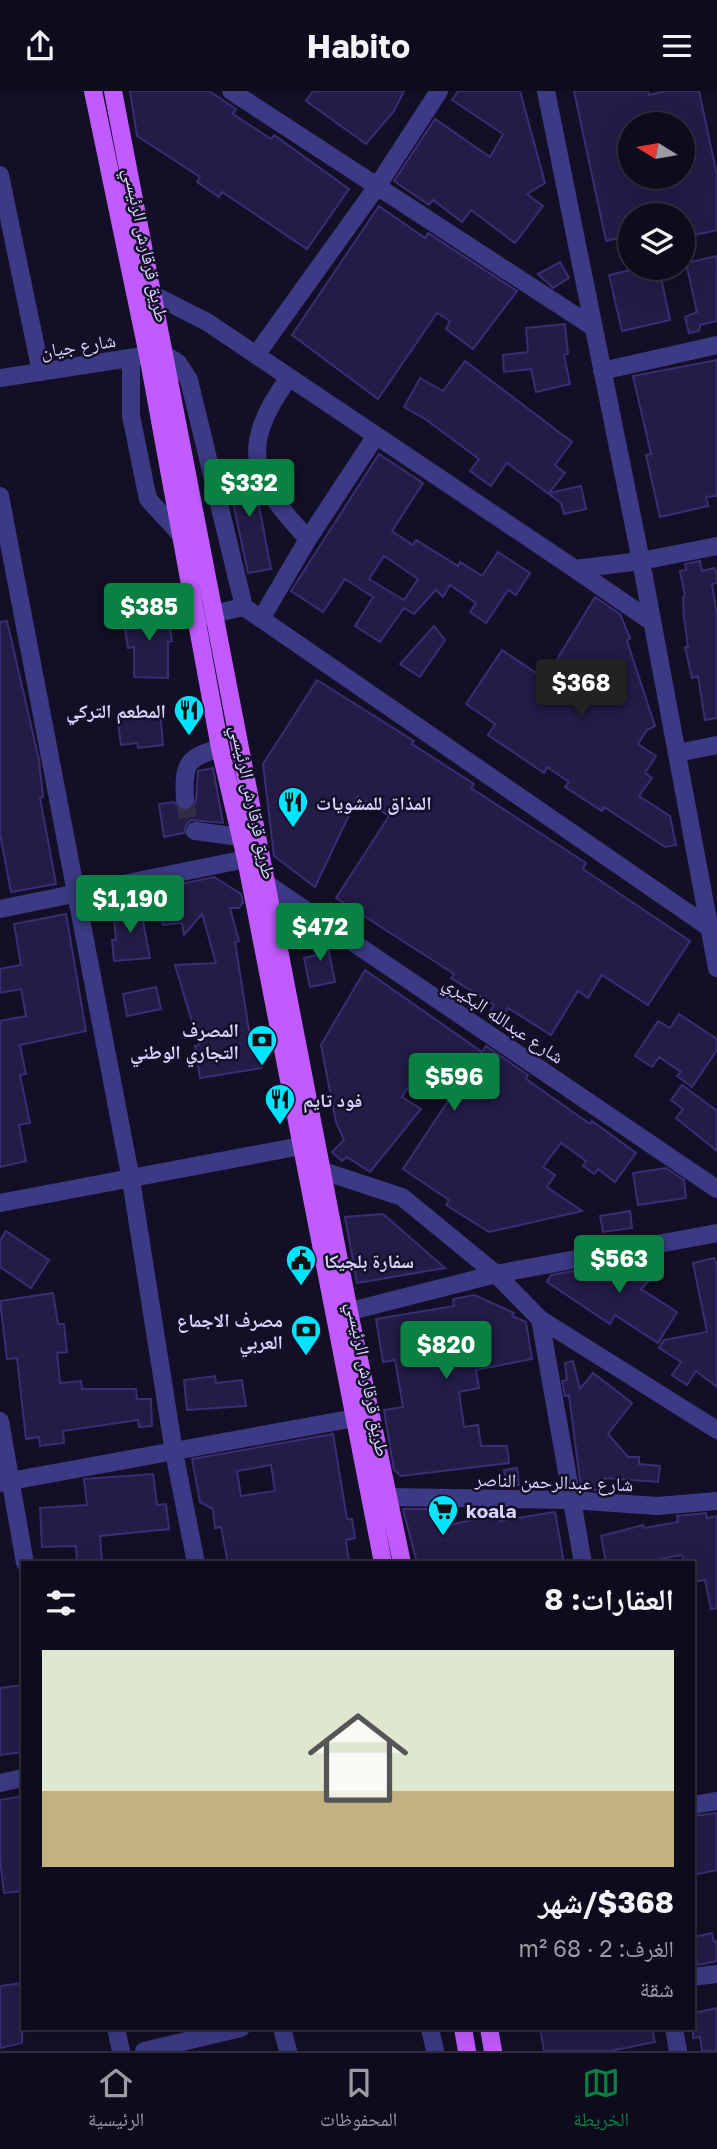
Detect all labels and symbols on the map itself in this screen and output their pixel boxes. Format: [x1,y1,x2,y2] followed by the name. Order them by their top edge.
[618,112,695,189] north arrow
[115,166,175,325] street label: طريق قرقارش الرئيسي
[39,328,117,363] street label: شارع جيان
[208,459,290,519] pin: $332
[108,583,190,643] pin: $385
[540,659,622,719] pin: $368
[172,693,206,737] restaurant icon: المطعم التركي
[66,699,166,726] place label: المطعم التركي
[222,723,282,882] street label: طريق قرقارش الرئيسي
[276,785,310,829] restaurant icon: المذاق للمشويات
[316,791,432,815] place label: المذاق للمشويات
[73,875,187,935] pin: $1,190
[279,903,361,963] pin: $472
[437,970,569,1072] street label: شارع عبدالله البكيري
[130,1018,239,1067] place label: المصرف التجاري الوطني
[245,1023,279,1067] bank icon: المصرف التجاري الوطني
[413,1053,495,1113] pin: $596
[263,1082,297,1126] restaurant icon: فود تايم
[303,1088,362,1113] place label: فود تايم
[578,1235,660,1295] pin: $563
[284,1243,318,1287] public building icon: سفارة بلجيكا
[324,1249,414,1272] place label: سفارة بلجيكا
[338,1300,395,1459] street label: طريق قرقارش الرئيسي
[177,1308,283,1357] place label: مصرف الاجماع العربي
[289,1313,323,1357] bank icon: مصرف الاجماع العربي
[405,1321,487,1381] pin: $820
[473,1467,634,1496] street label: شارع عبدالرحمن الناصر
[426,1493,460,1537] supermarket icon: koala
[466,1499,516,1522] place label: koala

